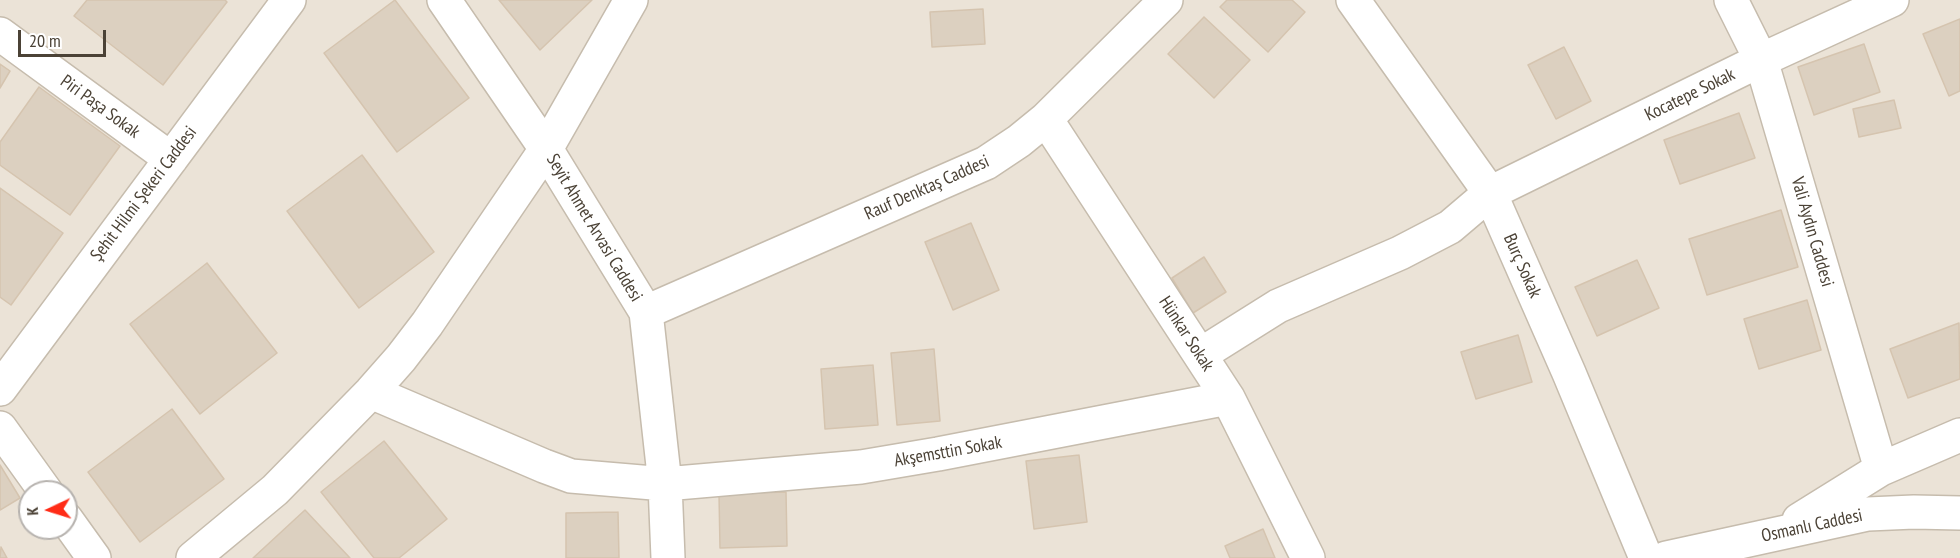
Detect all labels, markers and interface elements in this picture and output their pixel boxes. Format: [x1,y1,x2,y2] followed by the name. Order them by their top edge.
[21,18,110,56] scale bar
[29,29,61,52] text: 20 m
[1641,64,1739,126] street label: Kocatepe Sokak
[56,71,144,143] street label: Piri Paşa Sokak
[86,122,202,266] street label: Şehit Hilmi Şekeri Caddesi
[541,150,647,306] street label: Seyit Ahmet Arvasi Caddesi
[861,151,993,225] street label: Rauf Denktaş Caddesi
[1786,175,1838,289] street label: Vali Aydın Caddesi
[1498,231,1546,301] street label: Burç Sokak
[1154,292,1218,376] street label: Hünkar Sokak
[892,432,1004,472] street label: Akşemsttin Sokak
[18,480,78,540] north arrow
[1759,505,1865,547] street label: Osmanlı Caddesi
[22,506,42,516] text: K

